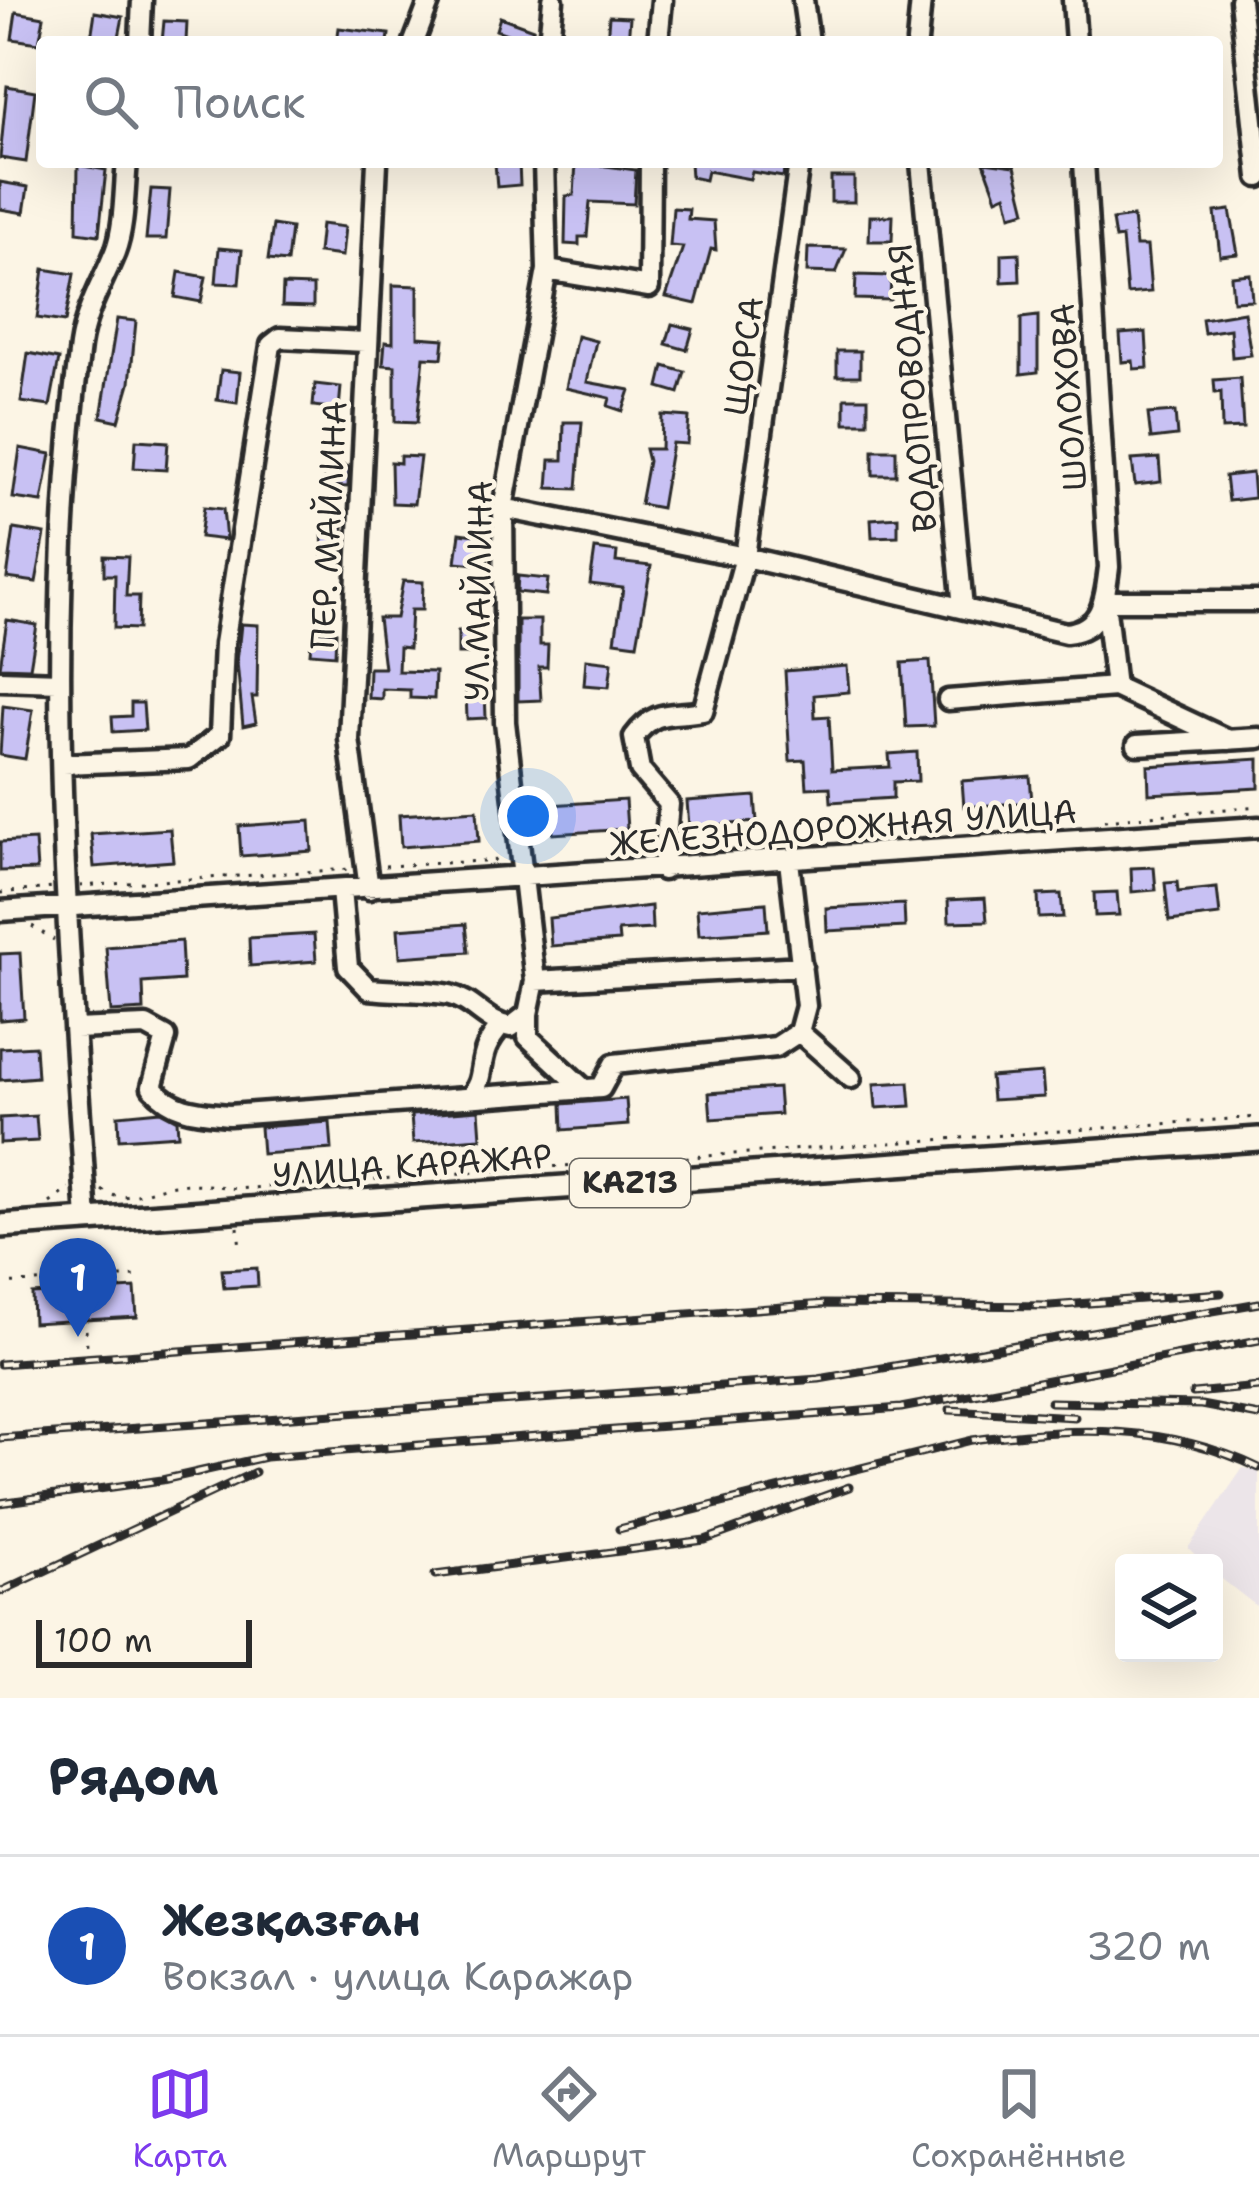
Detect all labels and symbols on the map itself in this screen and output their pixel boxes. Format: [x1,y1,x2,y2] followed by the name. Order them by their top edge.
[877,242,948,534] street label: ВОДОПРОВОДНАЯ
[713,294,774,418] street label: ЩОРСА
[1039,302,1097,492] street label: ШОЛОХОВА
[300,399,357,651] street label: ПЕР. МАЙЛИНА
[454,480,503,702] street label: УЛ.МАЙЛИНА
[498,786,558,846] your location
[608,789,1078,866] street label: ЖЕЛЕЗНОДОРОЖНАЯ УЛИЦА
[271,1133,554,1198] street label: УЛИЦА КАРАЖАР
[570,1159,690,1207] road number: KAZ13
[39,1238,117,1337] pin: 1
[36,1614,252,1667] scale bar

